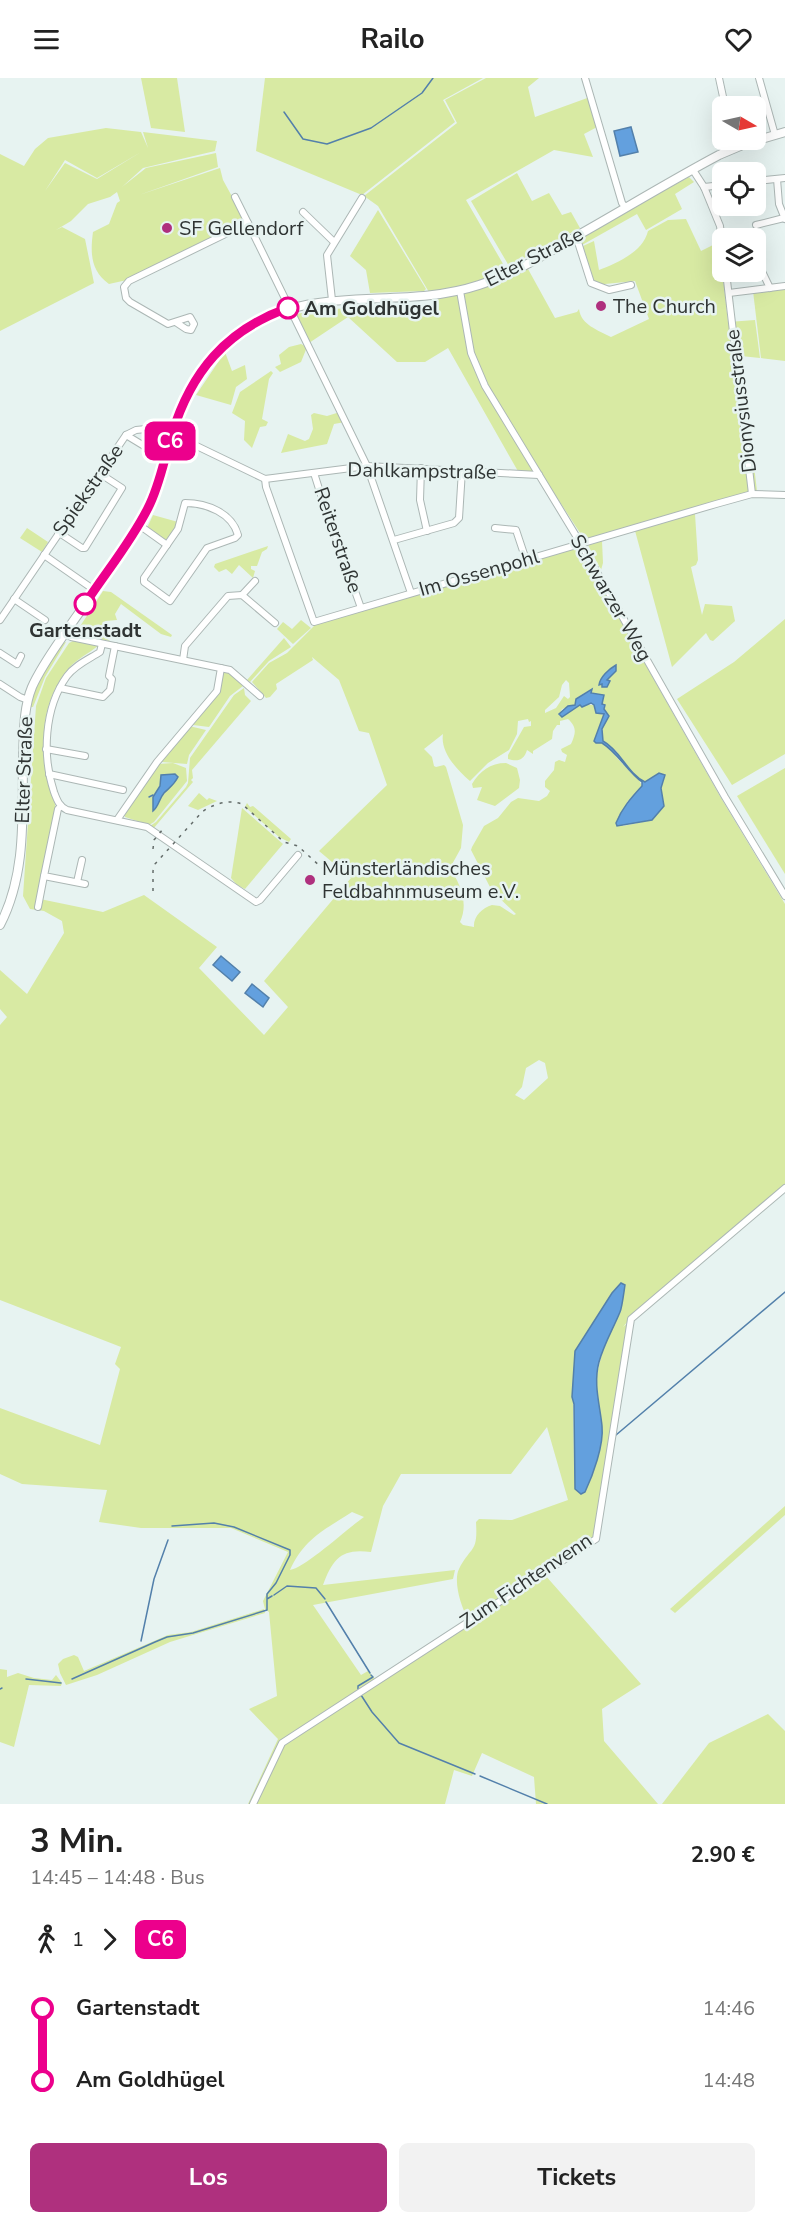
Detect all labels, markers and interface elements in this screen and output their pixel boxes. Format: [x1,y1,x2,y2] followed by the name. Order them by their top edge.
[360,21,425,58] text: Railo
[30,23,63,56] icon: menu
[722,23,755,56] icon: heart
[712,96,766,150] north arrow
[712,96,766,282] map controls
[712,162,766,216] button: locate
[179,215,304,242] place label: SF Gellendorf
[160,221,174,235] marker: SF Gellendorf
[480,221,588,293] street label: Elter Straße
[712,228,766,282] button: layers
[613,293,716,320] place label: The Church
[304,295,440,322] place label: Am Goldhügel
[277,297,299,319] marker: Am Goldhügel
[594,299,608,313] marker: The Church
[719,328,763,474] street label: Dionysiusstraße
[143,422,197,460] line badge: C6
[157,427,183,455] text: C6
[46,439,130,541] street label: Spiekstraße
[347,456,497,486] street label: Dahlkampstraße
[307,484,369,596] street label: Reiterstraße
[564,530,658,666] street label: Schwarzer Weg
[416,543,542,603] street label: Im Ossenpohl
[74,593,96,615] marker: Gartenstadt
[29,617,141,644] place label: Gartenstadt
[9,716,39,824] street label: Elter Straße
[322,855,519,905] place label: Münsterländisches Feldbahnmuseum e.V.
[303,873,317,887] marker: Münsterländisches Feldbahnmuseum e.V.
[455,1527,597,1635] street label: Zum Fichtenvenn
[30,1819,123,1864] text: 3 Min.
[691,1840,755,1870] text: 2.90 €
[30,1864,205,1891] text: 14:45 – 14:48 · Bus
[30,1923,63,1956] icon: walk
[93,1923,126,1956] icon: forward
[147,1925,174,1953] text: C6
[72,1926,84,1953] text: 1
[76,1993,199,2023] text: Gartenstadt
[702,1995,755,2022] text: 14:46
[76,2065,224,2095] text: Am Goldhügel
[702,2067,755,2094] text: 14:48
[30,2143,387,2212] button: Los
[399,2143,755,2212] button: Tickets

